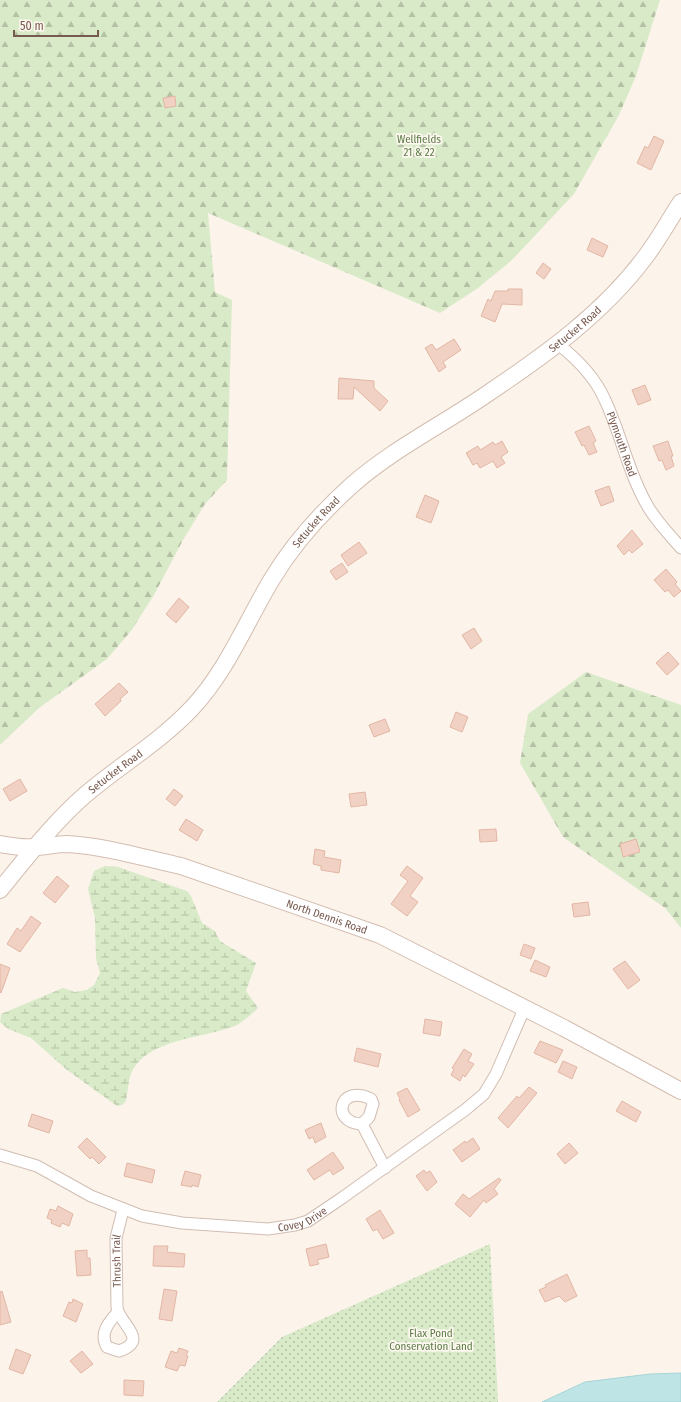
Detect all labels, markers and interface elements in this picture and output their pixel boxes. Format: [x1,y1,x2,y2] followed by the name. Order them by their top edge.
[14,12,98,38] scale bar
[20,19,44,33] text: 50 m
[397,133,441,159] park label: Wellfields 21 & 22
[546,304,604,355] street label: Setucket Road
[604,410,639,479] street label: Plymouth Road
[290,494,343,550] street label: Setucket Road
[86,747,145,796] street label: Setucket Road
[285,897,369,937] street label: North Dennis Road
[277,1204,330,1234] street label: Covey Drive
[110,1233,124,1287] street label: Thrush Trail
[389,1327,473,1353] park label: Flax Pond Conservation Land

